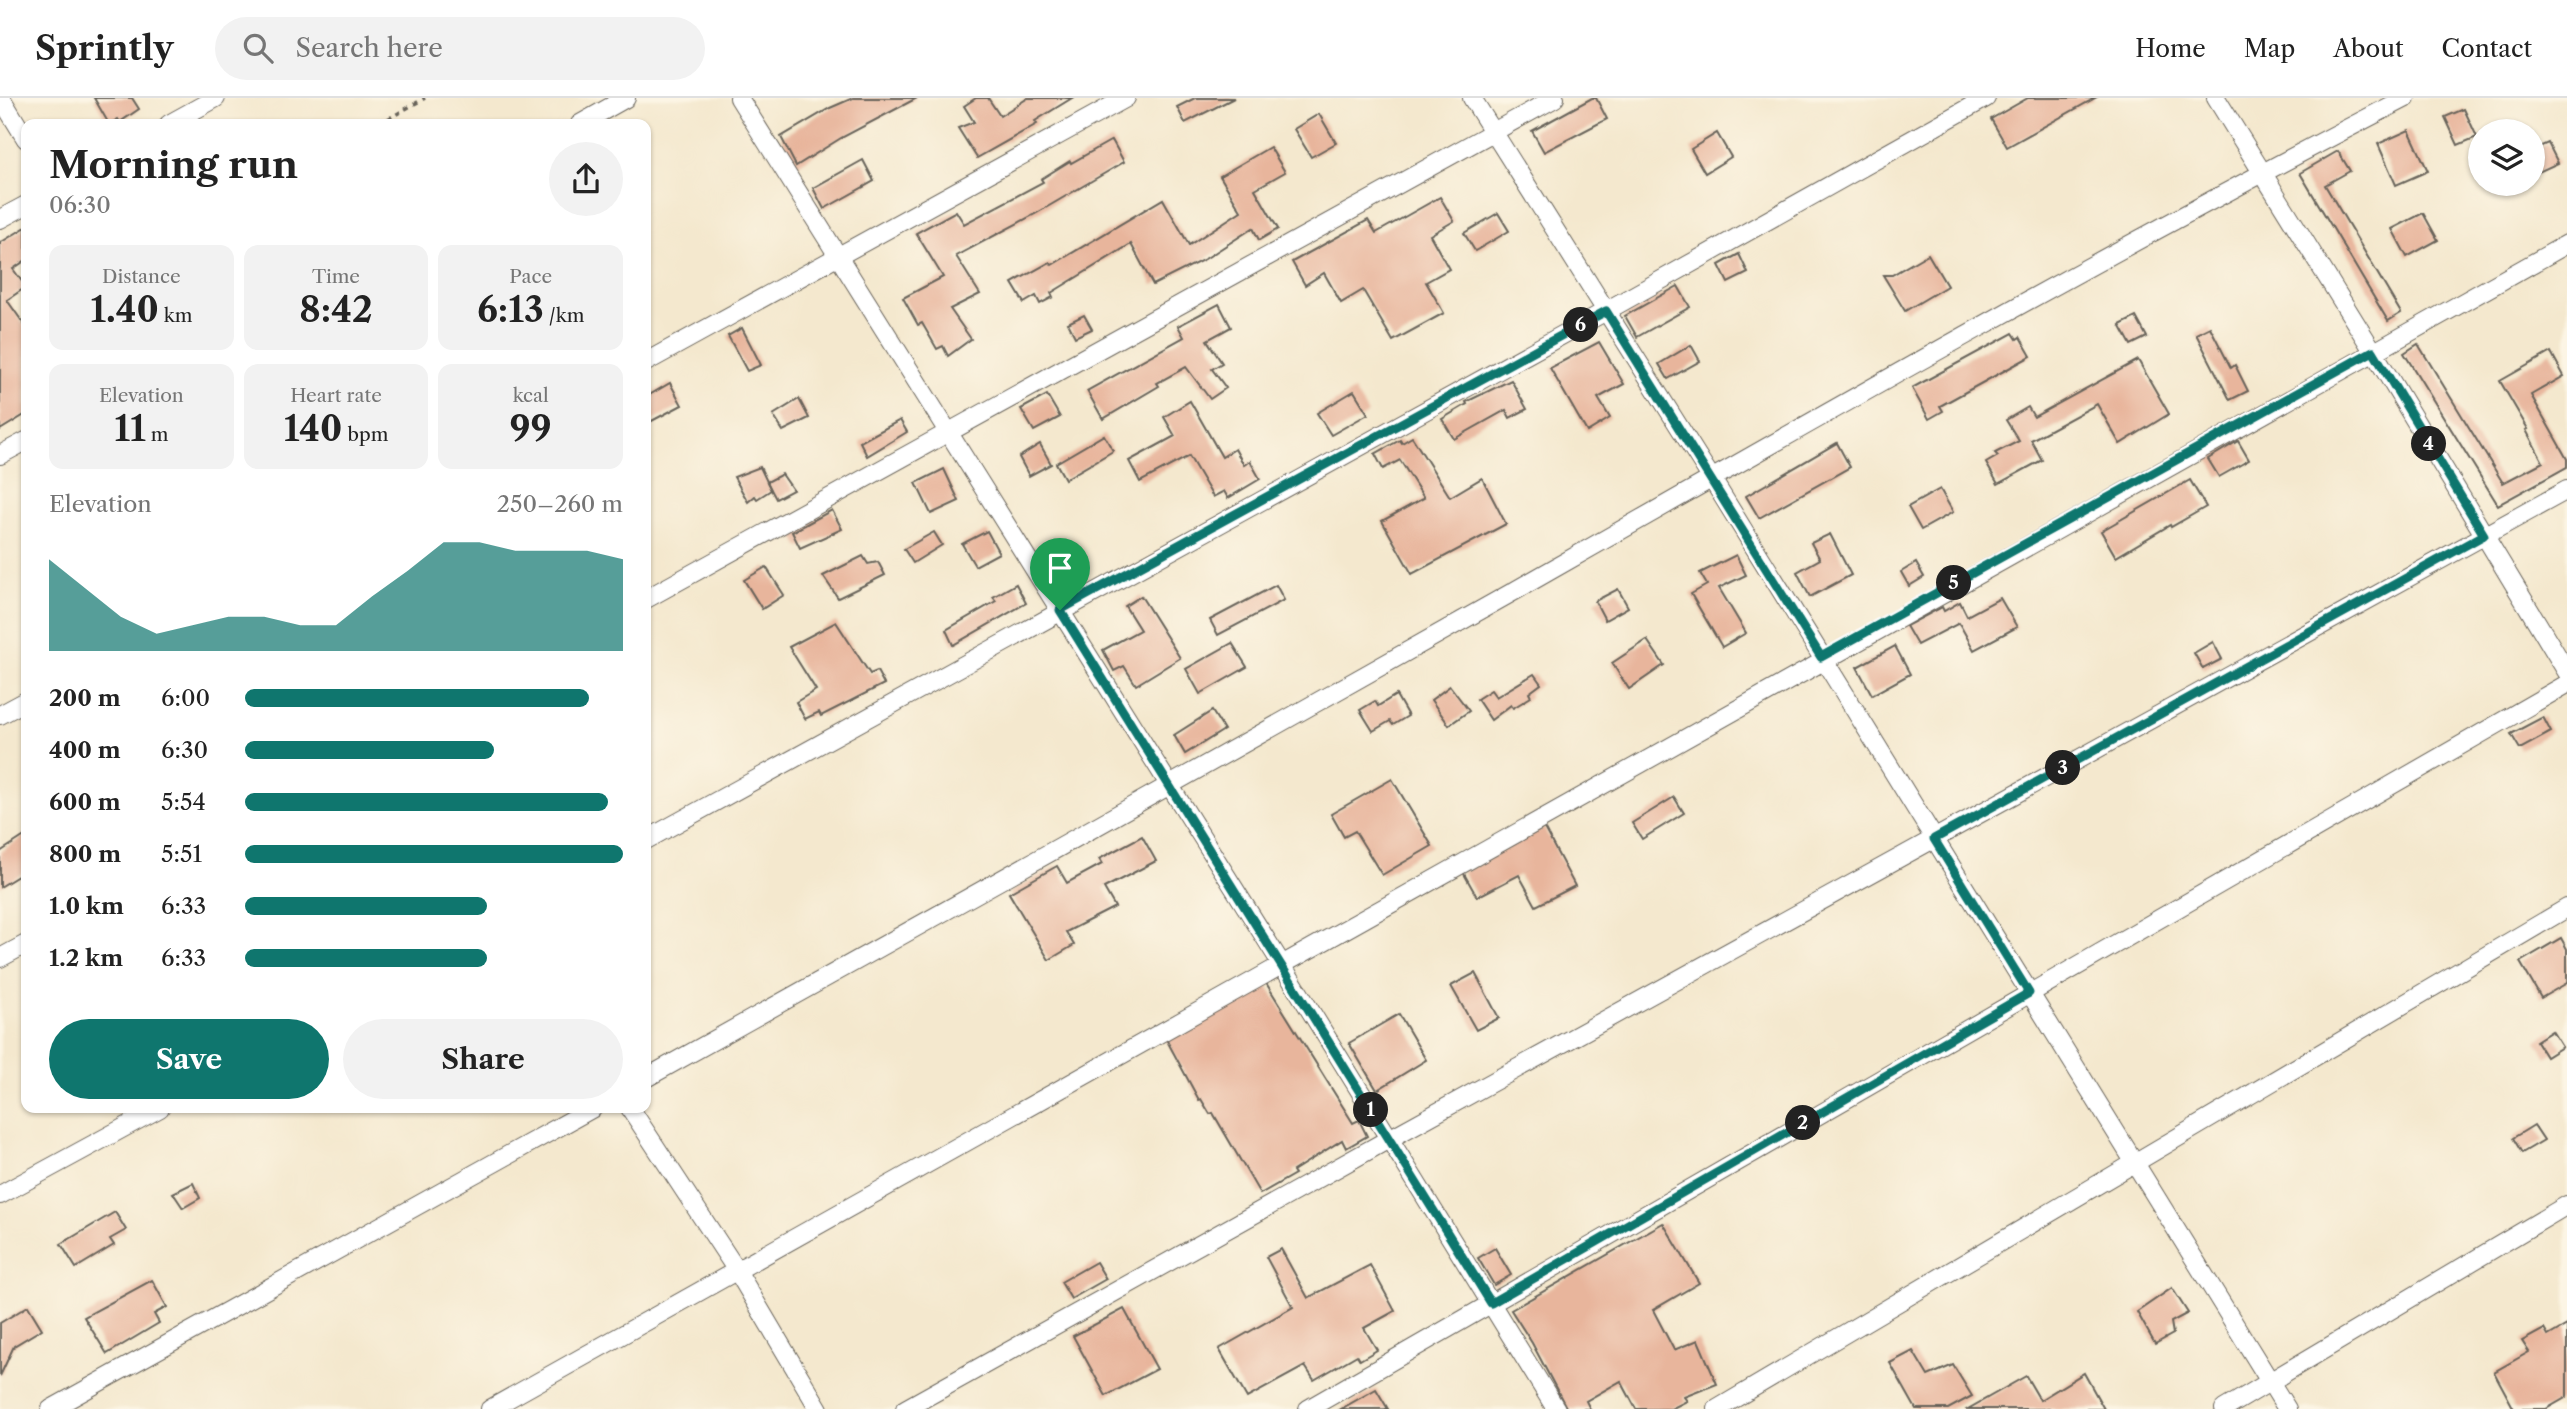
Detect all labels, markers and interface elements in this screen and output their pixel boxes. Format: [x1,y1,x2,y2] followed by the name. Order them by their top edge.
[215,17,705,80] search box
[35,28,173,69] text: Sprintly
[239,29,277,67] icon: search
[295,32,443,64] text: Search here
[2135,34,2206,63] text: Home
[2244,34,2295,63] text: Map
[2333,34,2404,63] text: About
[2442,34,2532,63] text: Contact
[2468,119,2545,196] map controls
[2468,119,2545,196] button: layers
[49,141,298,188] text: Morning run
[549,142,623,216] button: share
[49,191,111,219] text: 06:30
[102,265,181,288] text: Distance
[312,265,360,288] text: Time
[509,265,552,288] text: Pace
[90,288,159,331] text: 1.40
[299,288,373,331] text: 8:42
[477,288,544,331] text: 6:13
[159,304,192,327] text: km
[544,304,584,327] text: /km
[1564,308,1598,342] pin: 6
[1575,313,1586,336] text: 6
[99,384,184,407] text: Elevation
[290,384,382,407] text: Heart rate
[513,384,549,407] text: kcal
[114,407,146,450] text: 11
[284,407,342,450] text: 140
[510,407,552,450] text: 99
[146,423,168,446] text: m
[342,423,388,446] text: bpm
[2412,426,2446,462] pin: 4
[2423,432,2434,455] text: 4
[49,490,152,518] text: Elevation
[497,490,623,518] text: 250–260 m
[1030,538,1090,610] pin
[1041,549,1079,587] icon: arrive
[1937,566,1972,601] pin: 5
[1948,571,1959,594] text: 5
[49,684,121,712] text: 200 m
[161,684,210,712] text: 6:00
[49,736,121,764] text: 400 m
[161,736,208,764] text: 6:30
[2046,750,2080,786] pin: 3
[2057,756,2068,779] text: 3
[49,788,121,816] text: 600 m
[161,788,206,816] text: 5:54
[49,840,121,868] text: 800 m
[161,840,202,868] text: 5:51
[49,892,124,920] text: 1.0 km
[161,892,206,920] text: 6:33
[49,944,123,972] text: 1.2 km
[161,944,206,972] text: 6:33
[49,1019,329,1099] button: Save
[343,1019,623,1099] button: Share
[1354,1093,1388,1128] pin: 1
[1366,1098,1375,1121] text: 1
[1786,1105,1820,1140] pin: 2
[1797,1111,1808,1134] text: 2

